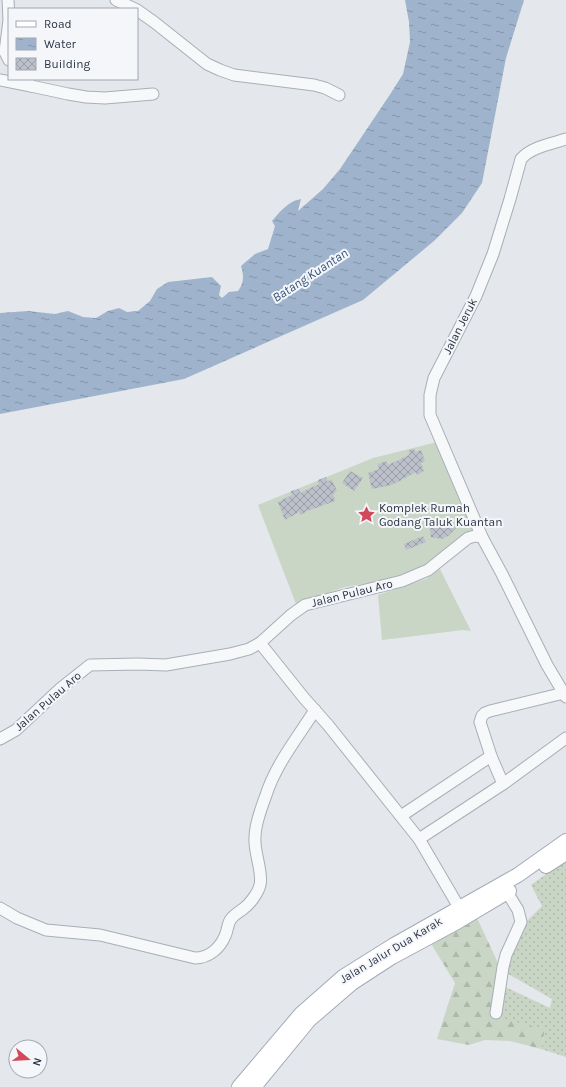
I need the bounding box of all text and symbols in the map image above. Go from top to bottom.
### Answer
legend [8,8,138,80]
text: Road [44,17,72,31]
text: Water [44,37,77,51]
text: Building [44,57,91,71]
water label: Batang Kuantan [269,245,351,305]
street label: Jalan Jeruk [440,295,480,356]
place label: Komplek Rumah Godang Taluk Kuantan [379,501,502,529]
place icon: Komplek Rumah Godang Taluk Kuantan [356,505,376,525]
street label: Jalan Pulau Aro [310,576,394,610]
street label: Jalan Pulau Aro [12,668,84,734]
street label: Jalan Jalur Dua Karak [337,914,445,986]
north arrow [8,1039,48,1079]
text: N [30,1056,44,1068]

